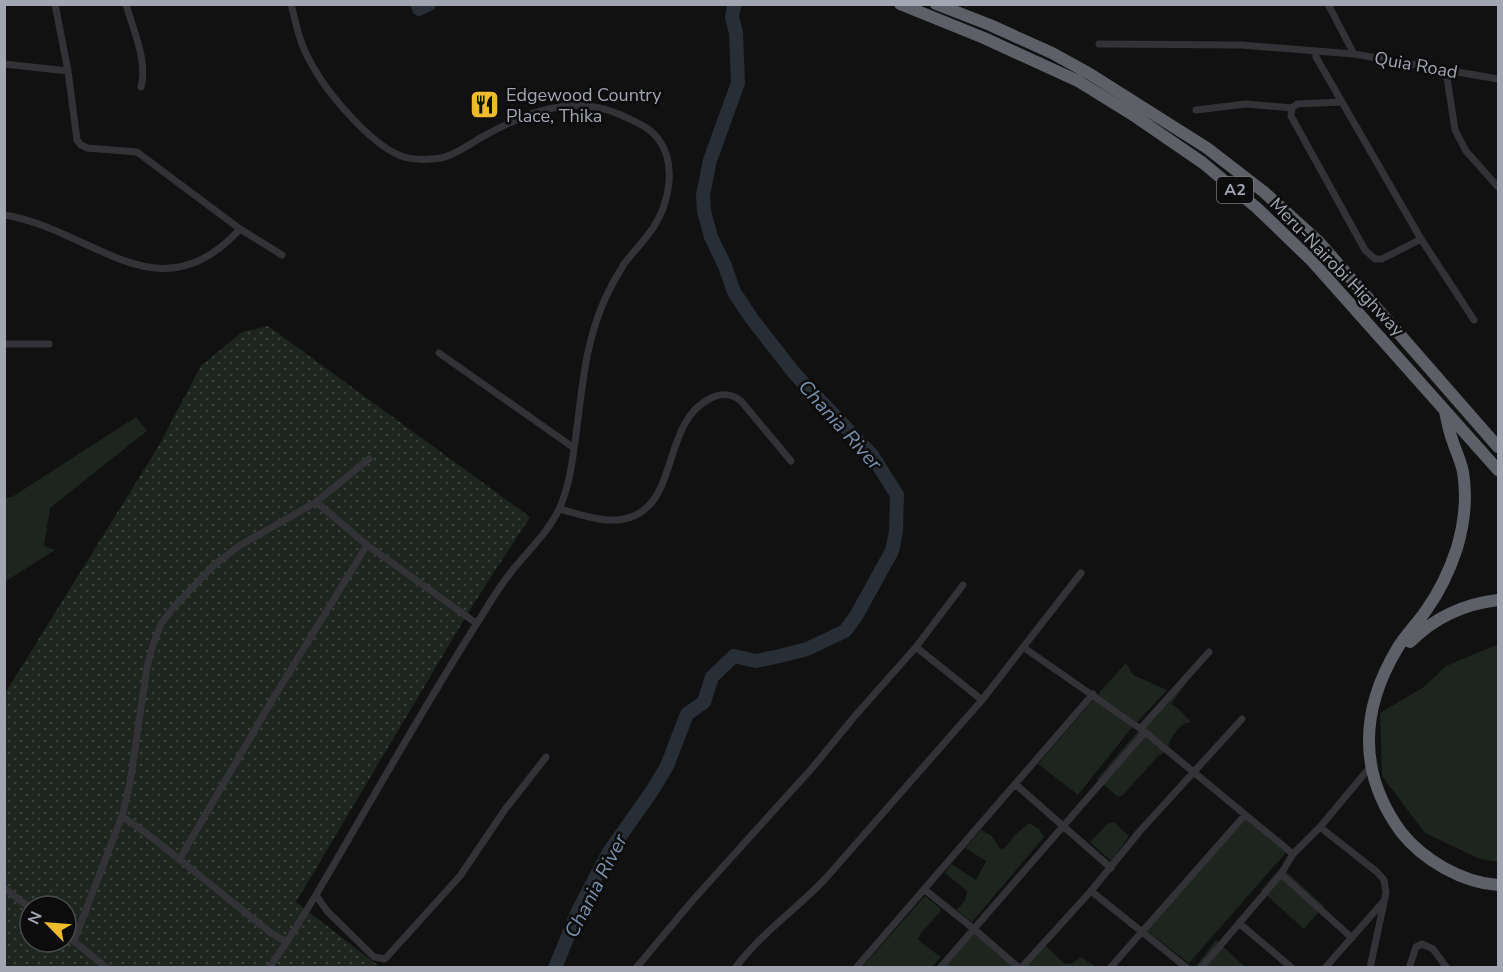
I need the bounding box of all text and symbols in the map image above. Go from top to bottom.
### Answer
street label: Quia Road [1372,46,1460,84]
place label: Edgewood Country Place, Thika [506,83,662,128]
restaurant icon: Edgewood Country Place, Thika [469,89,501,121]
road number: A2 [1217,177,1253,203]
street label: Meru-Nairobi Highway [1264,192,1410,342]
water label: Chania River [792,374,888,477]
water label: Chania River [558,829,634,943]
north arrow [18,894,78,954]
text: N [23,908,48,928]

